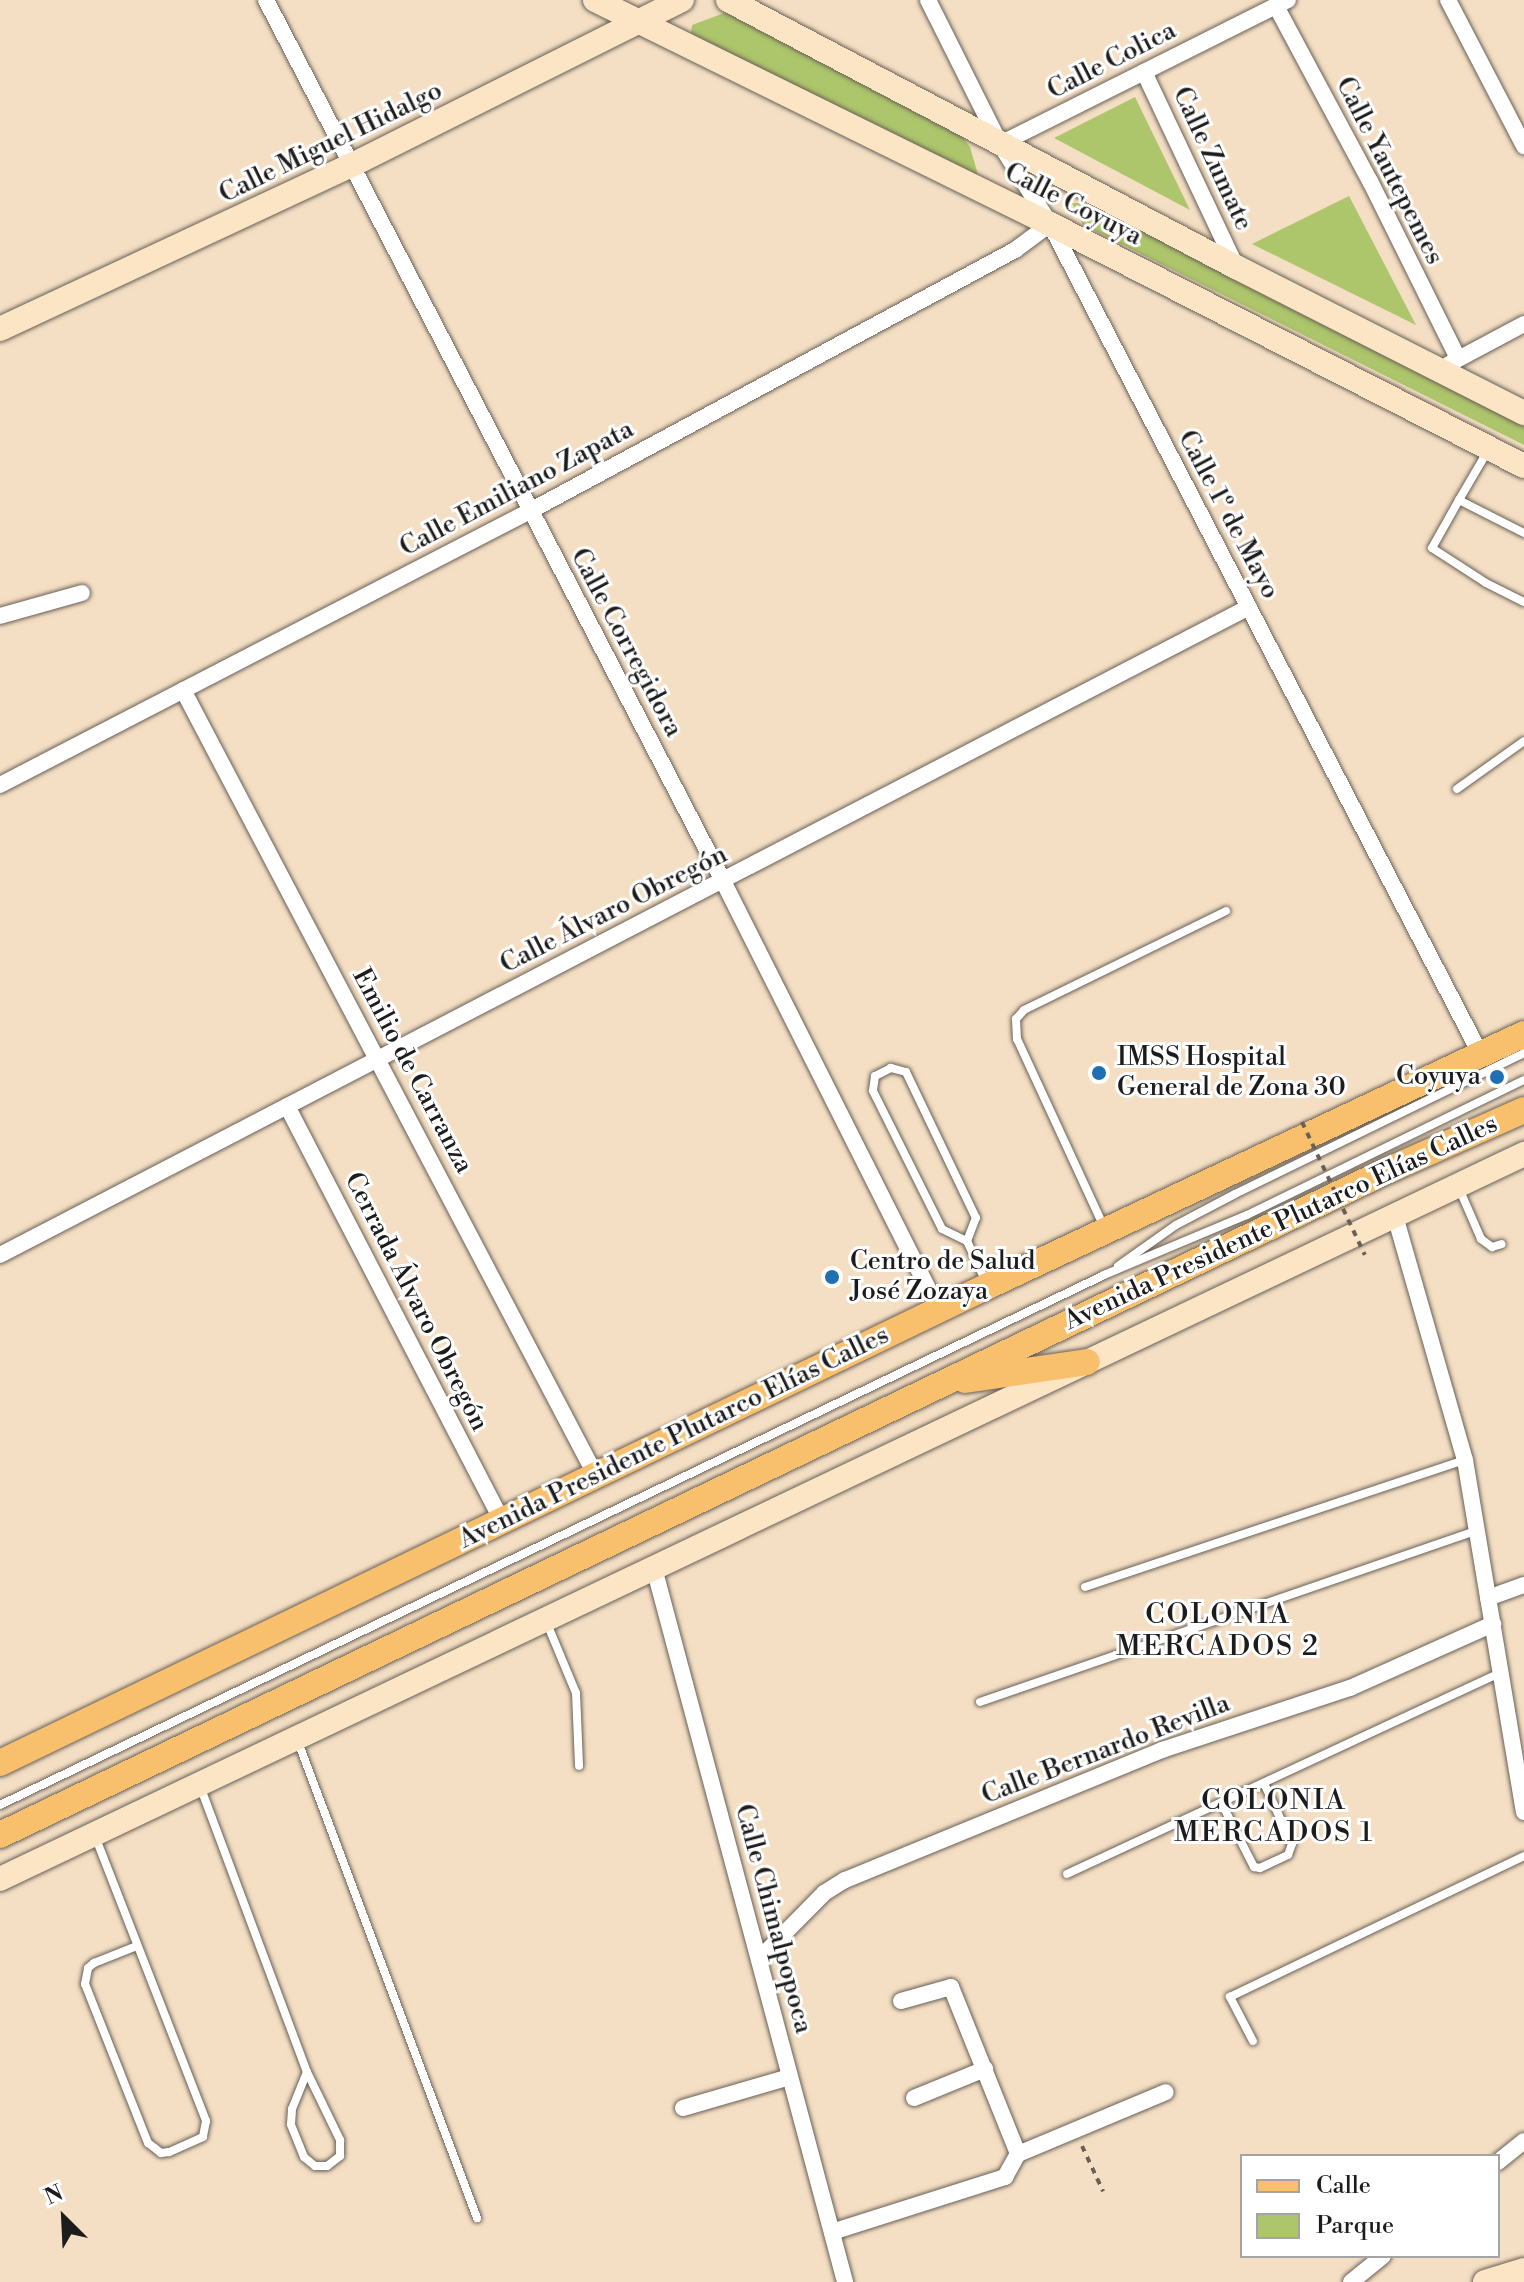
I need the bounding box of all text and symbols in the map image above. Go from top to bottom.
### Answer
street label: Calle Colica [1043,15,1181,107]
street label: Calle Yautepemes [1328,72,1450,270]
street label: Calle Miguel Hidalgo [214,75,448,211]
street label: Calle Zumate [1165,82,1259,236]
street label: Calle Coyuya [999,157,1147,253]
street label: Calle Emiliano Zapata [395,414,639,564]
street label: Calle 1º de Mayo [1171,425,1285,605]
street label: Calle Corregidora [563,543,689,743]
street label: Calle Álvaro Obregón [495,839,733,981]
street label: Emilio de Carranza [345,963,479,1179]
place label: IMSS Hospital General de Zona 30 [1117,1042,1346,1104]
place label: Coyuya [1396,1061,1481,1093]
marker: IMSS Hospital General de Zona 30 [1088,1062,1110,1084]
marker: Coyuya [1488,1068,1506,1086]
street label: Avenida Presidente Plutarco Elías Calles [1059,1109,1503,1337]
street label: Cerrada Álvaro Obregón [337,1168,495,1436]
place label: Centro de Salud José Zozaya [850,1246,1035,1308]
marker: Centro de Salud José Zozaya [821,1266,843,1288]
street label: Avenida Presidente Plutarco Elías Calles [454,1320,894,1556]
district label: COLONIA MERCADOS 2 [1116,1598,1320,1664]
street label: Calle Bernardo Revilla [978,1688,1234,1812]
district label: COLONIA MERCADOS 1 [1174,1784,1374,1850]
street label: Calle Chimalpopoca [727,1801,819,2037]
legend [1240,2154,1500,2258]
text: Calle [1316,2171,1371,2201]
north arrow [24,2178,104,2258]
text: N [41,2180,67,2211]
text: Parque [1316,2211,1394,2241]

